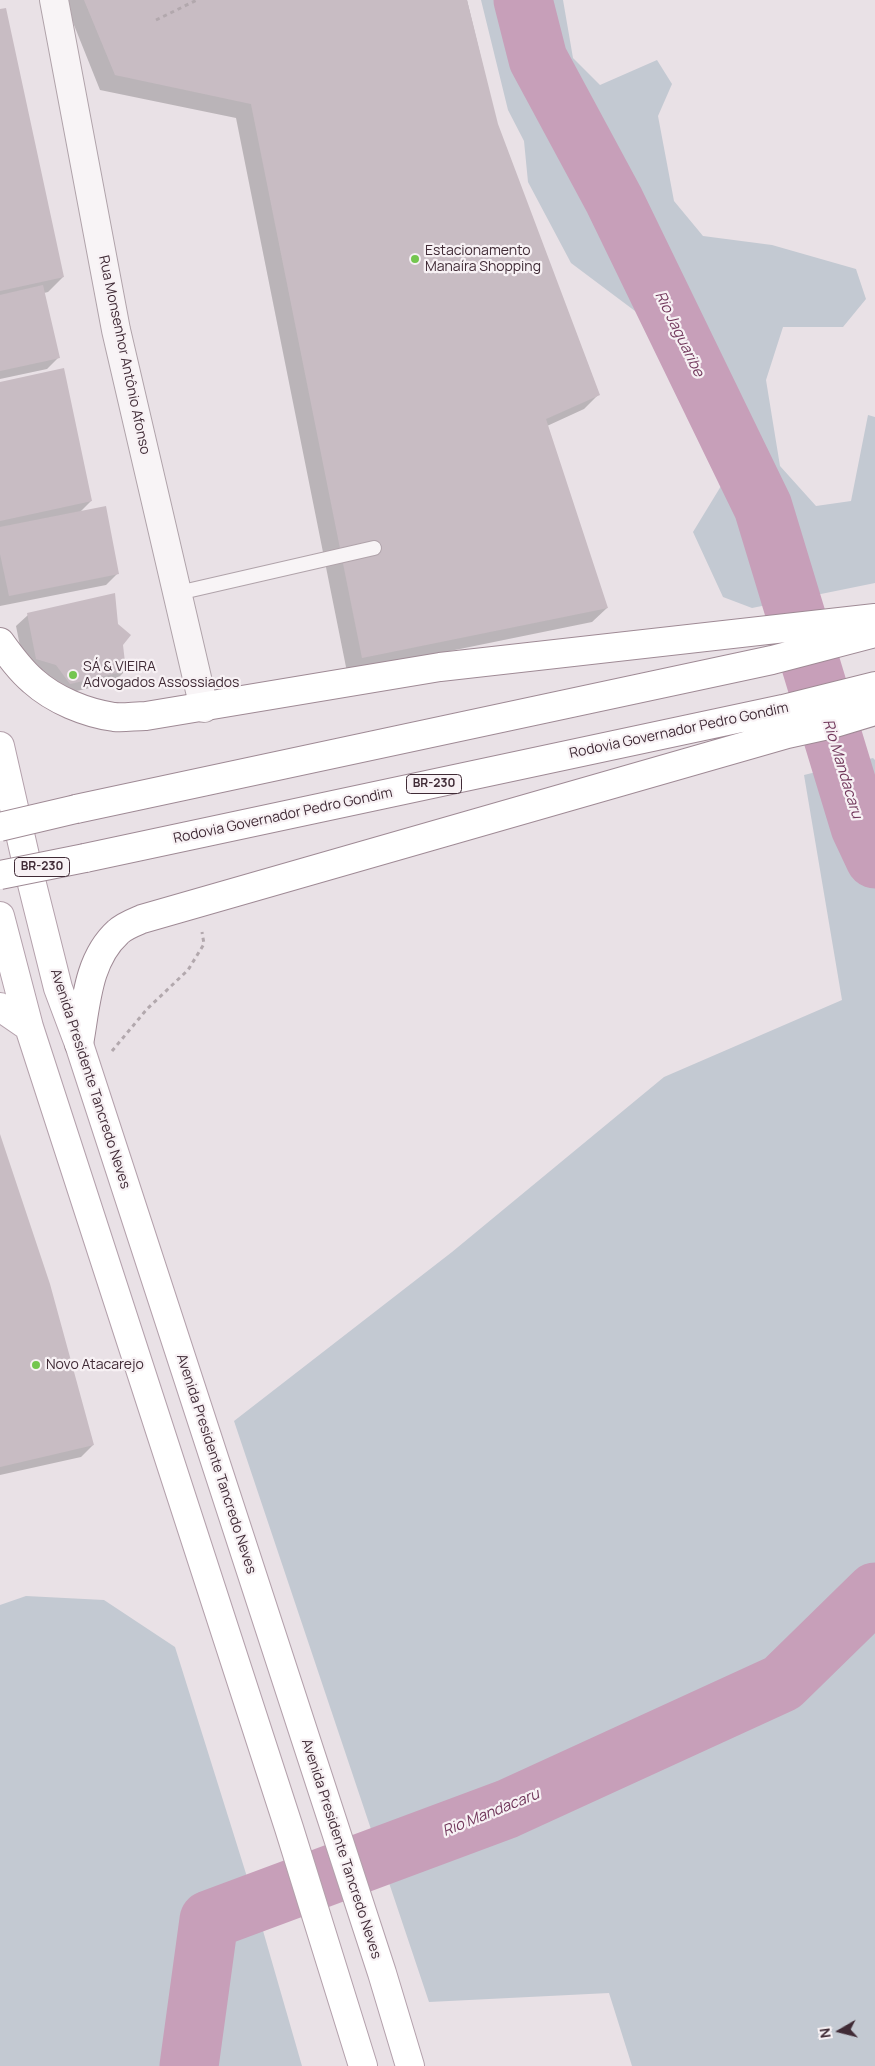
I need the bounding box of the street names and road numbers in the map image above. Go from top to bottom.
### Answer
street label: Rua Monsenhor Antônio Afonso [95,254,153,456]
street label: Rodovia Governador Pedro Gondim [568,700,790,762]
road number: BR-230 [406,774,462,794]
street label: Rodovia Governador Pedro Gondim [172,785,394,847]
road number: BR-230 [15,858,70,876]
street label: Avenida Presidente Tancredo Neves [46,967,134,1191]
street label: Avenida Presidente Tancredo Neves [172,1352,260,1576]
street label: Avenida Presidente Tancredo Neves [297,1737,385,1961]

